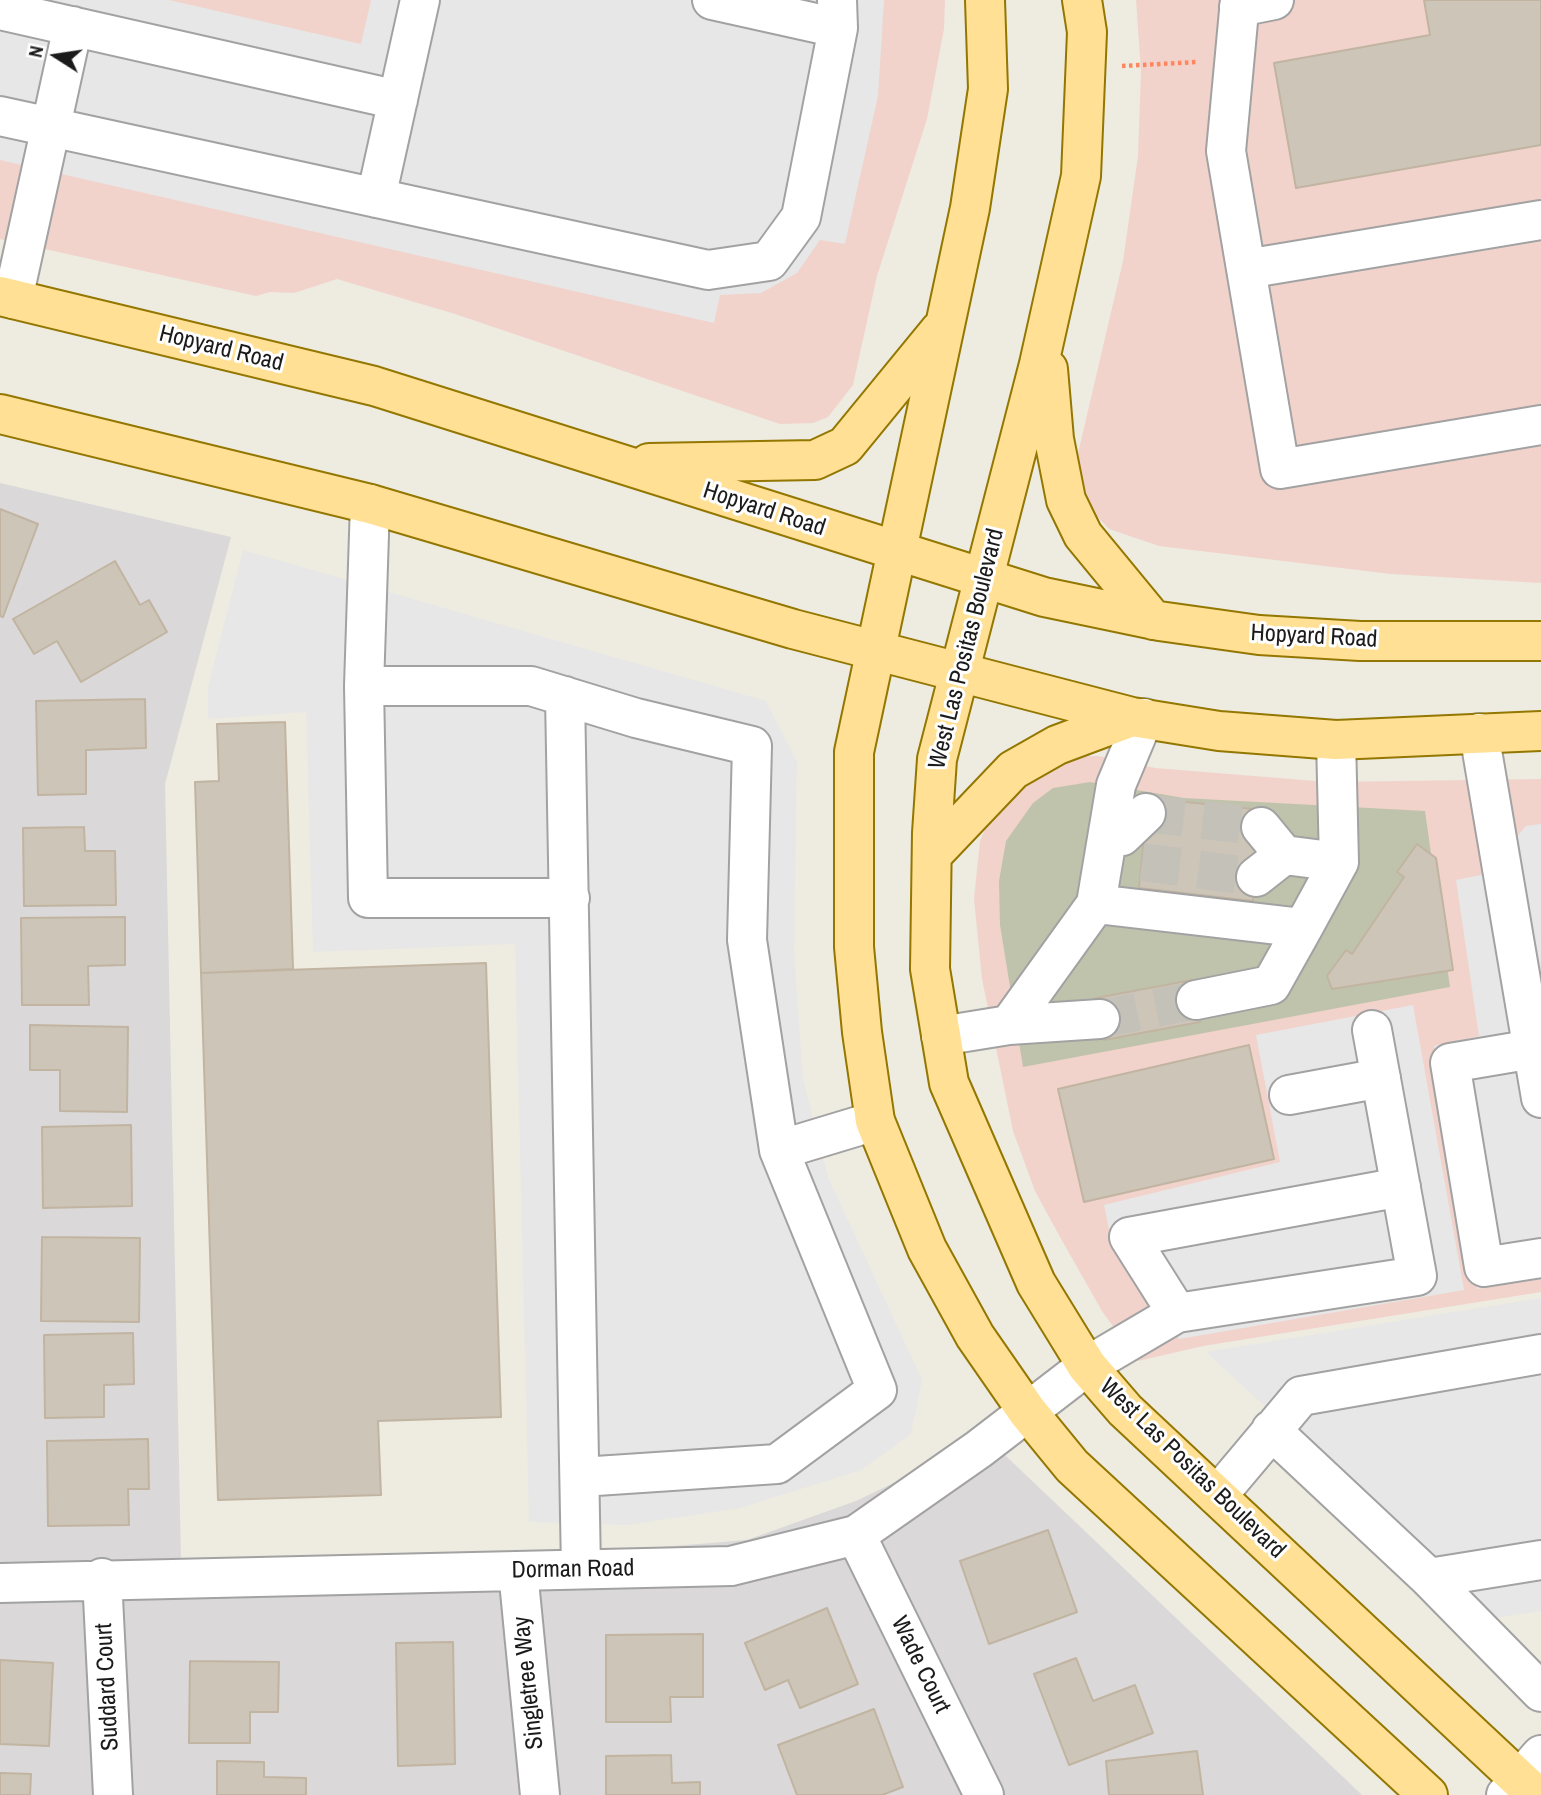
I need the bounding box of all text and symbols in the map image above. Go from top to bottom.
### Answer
north arrow [21,21,91,91]
text: N [22,43,49,60]
street label: Hopyard Road [156,320,286,378]
street label: Hopyard Road [699,477,829,543]
street label: West Las Positas Boulevard [923,526,1011,772]
street label: Hopyard Road [1250,619,1378,655]
street label: West Las Positas Boulevard [1093,1373,1291,1565]
street label: Dorman Road [512,1555,634,1585]
street label: Wade Court [884,1612,956,1718]
street label: Singletree Way [508,1615,550,1751]
street label: Suddard Court [90,1622,126,1752]

